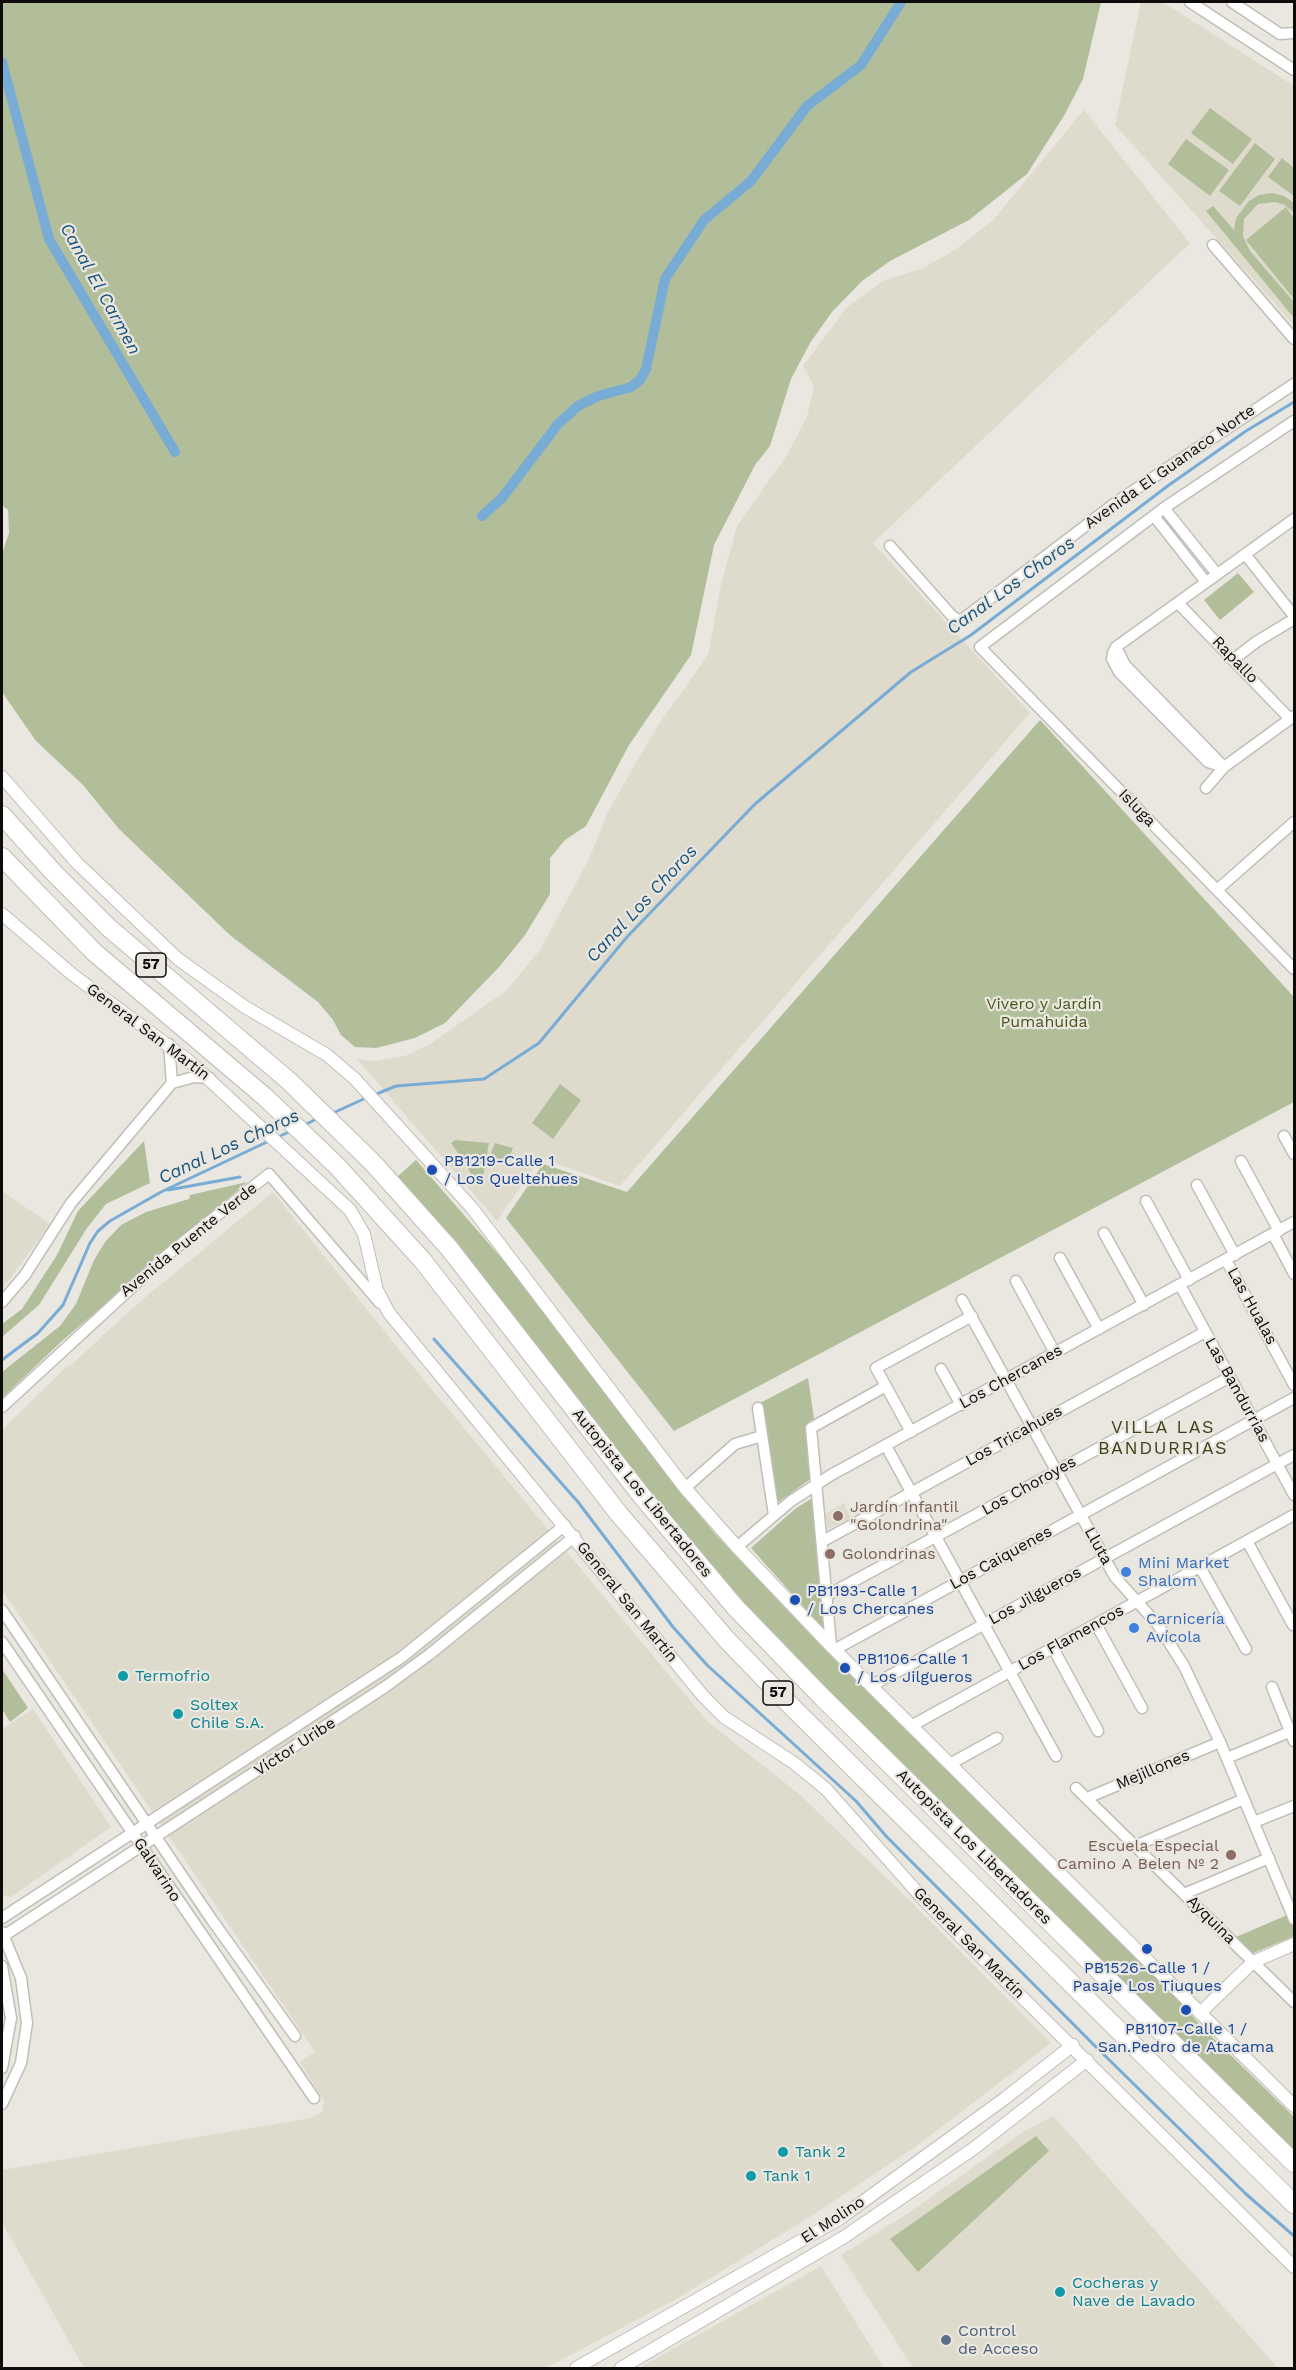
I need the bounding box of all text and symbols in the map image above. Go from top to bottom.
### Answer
water label: Canal El Carmen [55,219,145,359]
street label: Avenida El Guanaco Norte [1081,401,1259,533]
water label: Canal Los Choros [943,532,1079,640]
street label: Rapallo [1208,632,1262,688]
street label: Isluga [1114,785,1160,831]
water label: Canal Los Choros [582,841,702,967]
road number: 57 [136,953,166,977]
street label: General San Martín [82,979,214,1085]
park label: Vivero y Jardín Pumahuida [986,994,1102,1032]
water label: Canal Los Choros [155,1105,303,1189]
place label: PB1219-Calle 1 / Los Queltehues [444,1151,578,1189]
marker: PB1219-Calle 1 / Los Queltehues [425,1163,439,1177]
street label: Avenida Puente Verde [117,1179,261,1301]
street label: Las Hualas [1223,1264,1281,1348]
street label: Las Bandurrias [1200,1334,1274,1446]
street label: Los Chercanes [956,1341,1066,1413]
street label: Los Tricahues [962,1402,1066,1470]
street label: Autopista Los Libertadores [568,1405,716,1581]
district label: VILLA LAS BANDURRIAS [1098,1417,1228,1460]
street label: Los Choroyes [978,1452,1080,1520]
place label: Jardín Infantil "Golondrina" [850,1497,959,1535]
marker: Jardín Infantil "Golondrina" [831,1509,845,1523]
street label: Los Caiquenes [947,1522,1055,1594]
street label: Lluta [1080,1524,1116,1568]
street label: General San Martín [572,1538,682,1666]
place label: Golondrinas [842,1544,936,1564]
marker: Golondrinas [823,1547,837,1561]
place label: Mini Market Shalom [1138,1553,1229,1591]
street label: Los Jilgueros [985,1563,1085,1629]
marker: Mini Market Shalom [1119,1565,1133,1579]
place label: PB1193-Calle 1 / Los Chercanes [807,1581,934,1619]
marker: PB1193-Calle 1 / Los Chercanes [788,1593,802,1607]
street label: Los Flamencos [1015,1601,1127,1675]
place label: Carnicería Avícola [1146,1609,1225,1647]
marker: Carnicería Avícola [1127,1621,1141,1635]
place label: PB1106-Calle 1 / Los Jilgueros [857,1649,972,1687]
marker: PB1106-Calle 1 / Los Jilgueros [838,1661,852,1675]
place label: Termofrio [135,1666,210,1686]
marker: Termofrio [116,1669,130,1683]
road number: 57 [763,1681,793,1705]
place label: Soltex Chile S.A. [190,1695,264,1733]
marker: Soltex Chile S.A. [171,1707,185,1721]
street label: Víctor Uribe [251,1714,339,1780]
street label: Mejillones [1113,1746,1193,1794]
street label: Autopista Los Libertadores [892,1765,1056,1929]
street label: Galvarino [129,1834,185,1906]
place label: Escuela Especial Camino A Belen Nº 2 [1057,1836,1219,1874]
marker: Escuela Especial Camino A Belen Nº 2 [1224,1848,1238,1862]
street label: General San Martín [909,1883,1029,2003]
street label: Ayquina [1183,1892,1239,1948]
marker: PB1526-Calle 1 / Pasaje Los Tiuques [1140,1942,1154,1956]
place label: PB1526-Calle 1 / Pasaje Los Tiuques [1072,1958,1222,1996]
marker: PB1107-Calle 1 / San.Pedro de Atacama [1179,2003,1193,2017]
place label: PB1107-Calle 1 / San.Pedro de Atacama [1098,2019,1274,2057]
place label: Tank 2 [795,2142,846,2162]
marker: Tank 2 [776,2145,790,2159]
place label: Tank 1 [763,2166,811,2186]
marker: Tank 1 [744,2169,758,2183]
street label: El Molino [797,2192,869,2248]
place label: Cocheras y Nave de Lavado [1072,2273,1195,2311]
marker: Cocheras y Nave de Lavado [1053,2285,1067,2299]
place label: Control de Acceso [958,2321,1038,2359]
marker: Control de Acceso [939,2333,953,2347]

